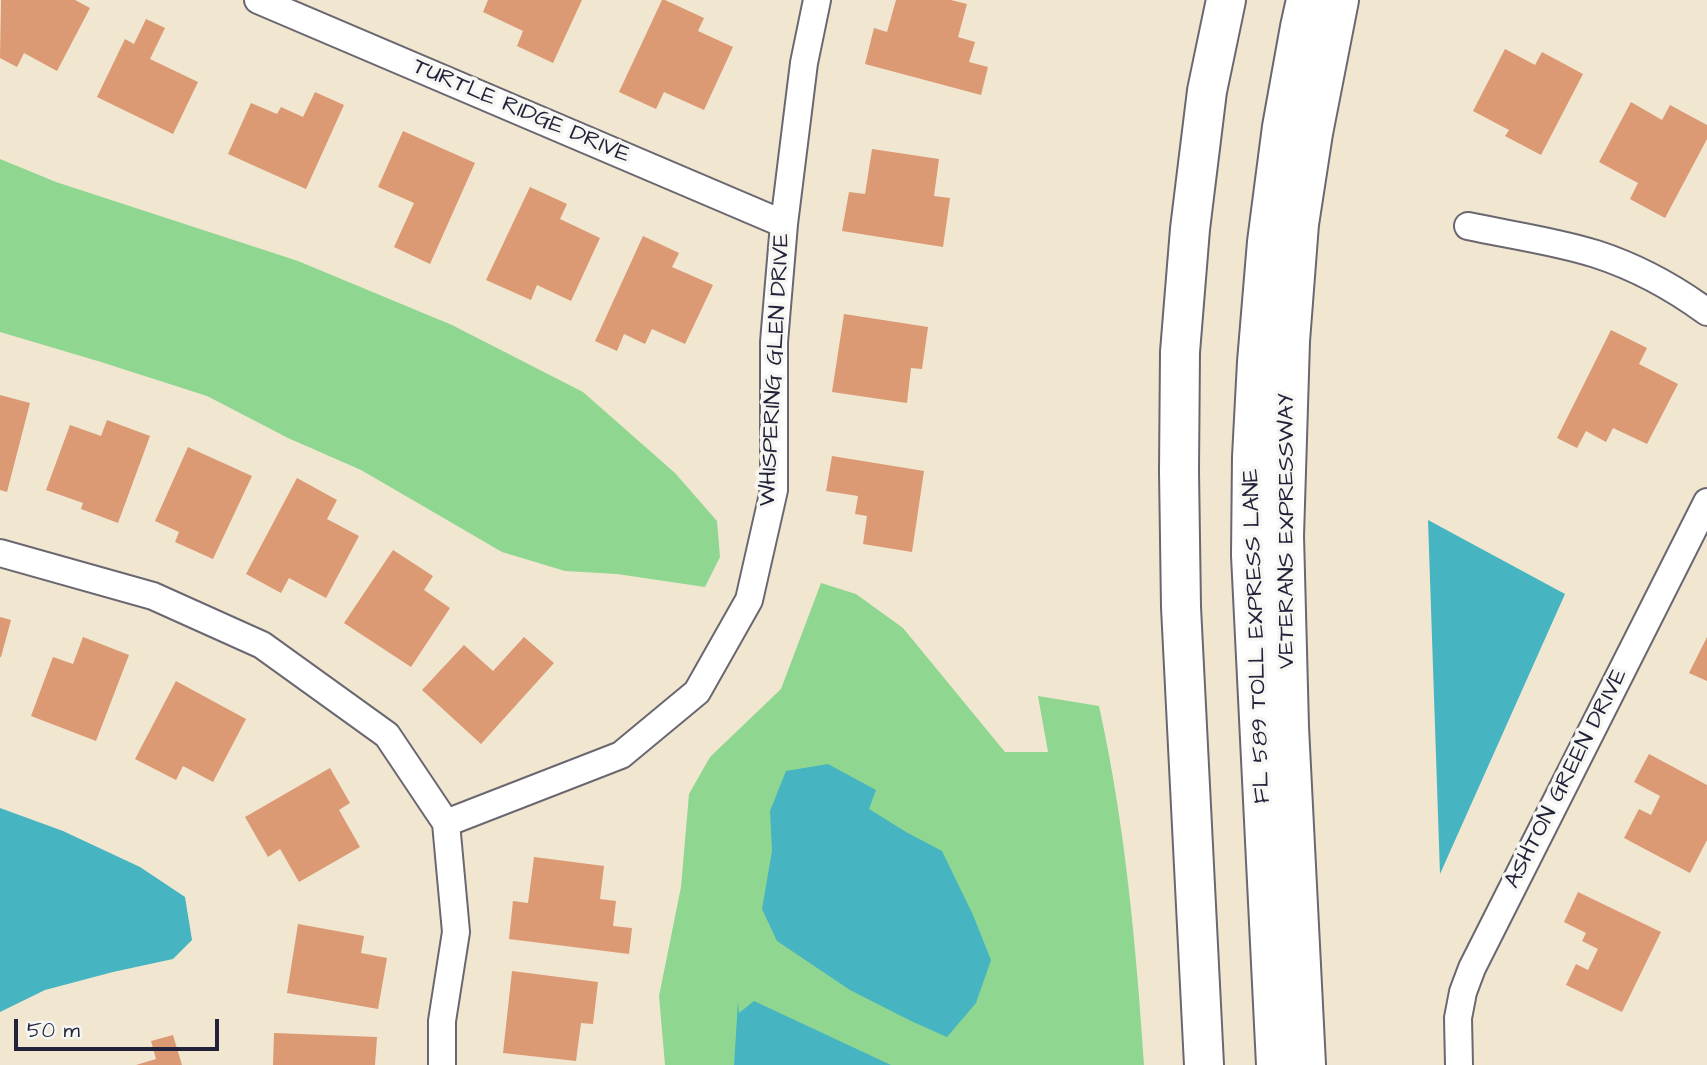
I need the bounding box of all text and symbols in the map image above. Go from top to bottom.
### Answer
street label: TURTLE RIDGE DRIVE [408,54,634,170]
street label: WHISPERING GLEN DRIVE [755,233,797,507]
street label: VETERANS EXPRESSWAY [1274,393,1302,669]
street label: FL 589 TOLL EXPRESS LANE [1238,468,1278,804]
street label: ASHTON GREEN DRIVE [1500,665,1634,893]
scale bar [18,1006,222,1050]
text: 50 m [27,1016,80,1045]

